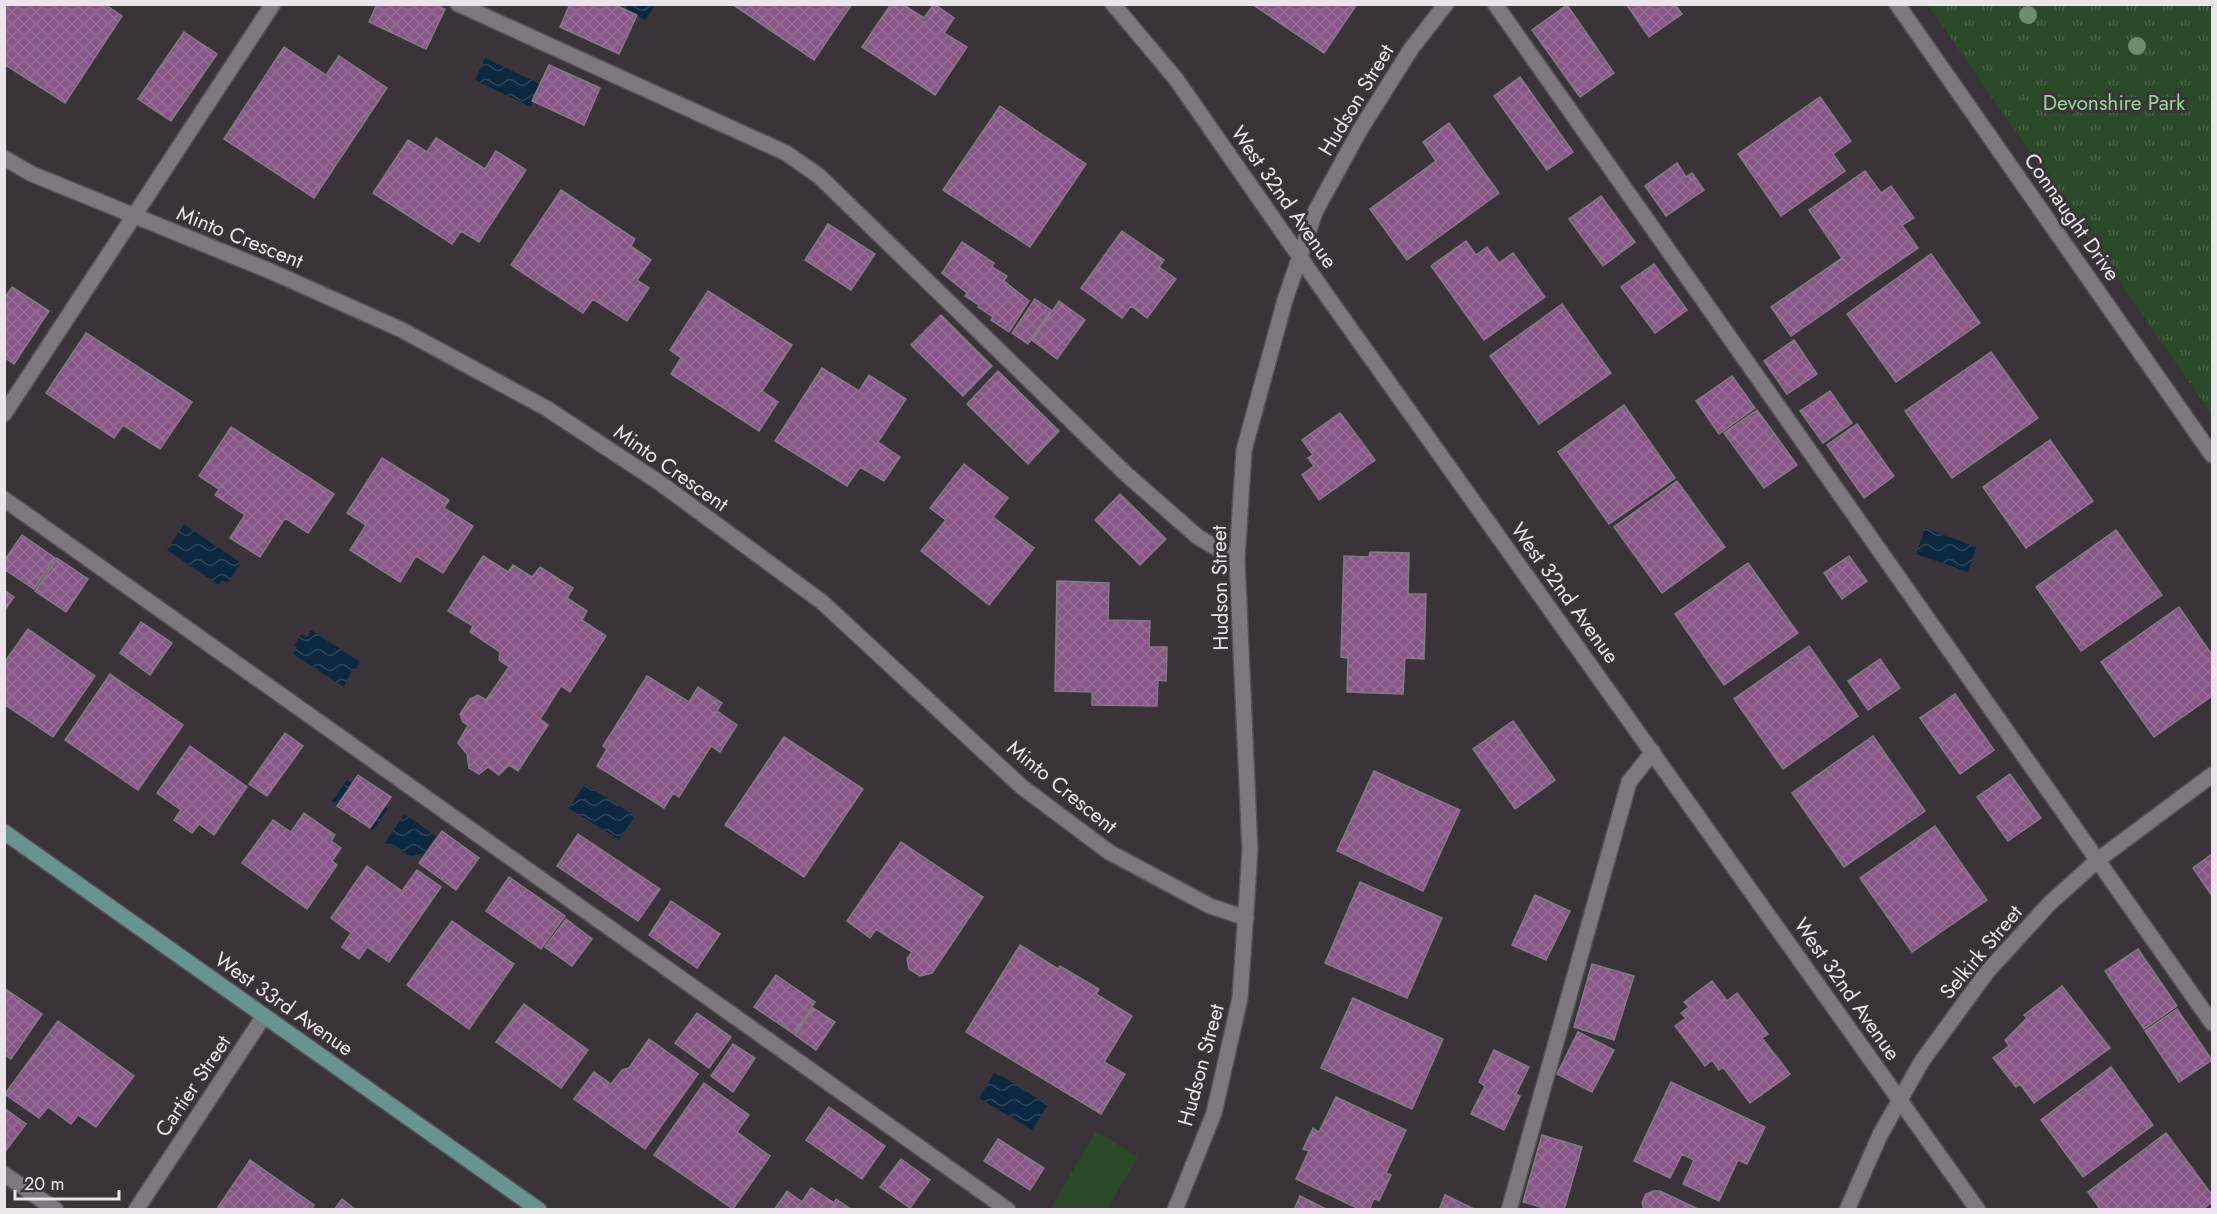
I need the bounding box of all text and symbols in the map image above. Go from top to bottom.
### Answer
street label: Hudson Street [1311,39,1401,161]
park label: Devonshire Park [2043,88,2186,118]
street label: West 32nd Avenue [1224,120,1345,275]
street label: Connaught Drive [2017,147,2127,287]
street label: Minto Crescent [172,198,308,276]
street label: Minto Crescent [608,417,734,519]
street label: West 32nd Avenue [1504,516,1627,670]
street label: Hudson Street [1204,525,1236,651]
street label: Minto Crescent [1001,733,1123,841]
street label: Selkirk Street [1933,898,2029,1006]
street label: West 32nd Avenue [1787,912,1908,1067]
street label: West 33rd Avenue [208,945,360,1063]
street label: Hudson Street [1170,1001,1232,1129]
street label: Cartier Street [148,1029,238,1143]
scale bar [15,1163,118,1201]
text: 20 m [24,1171,64,1197]

